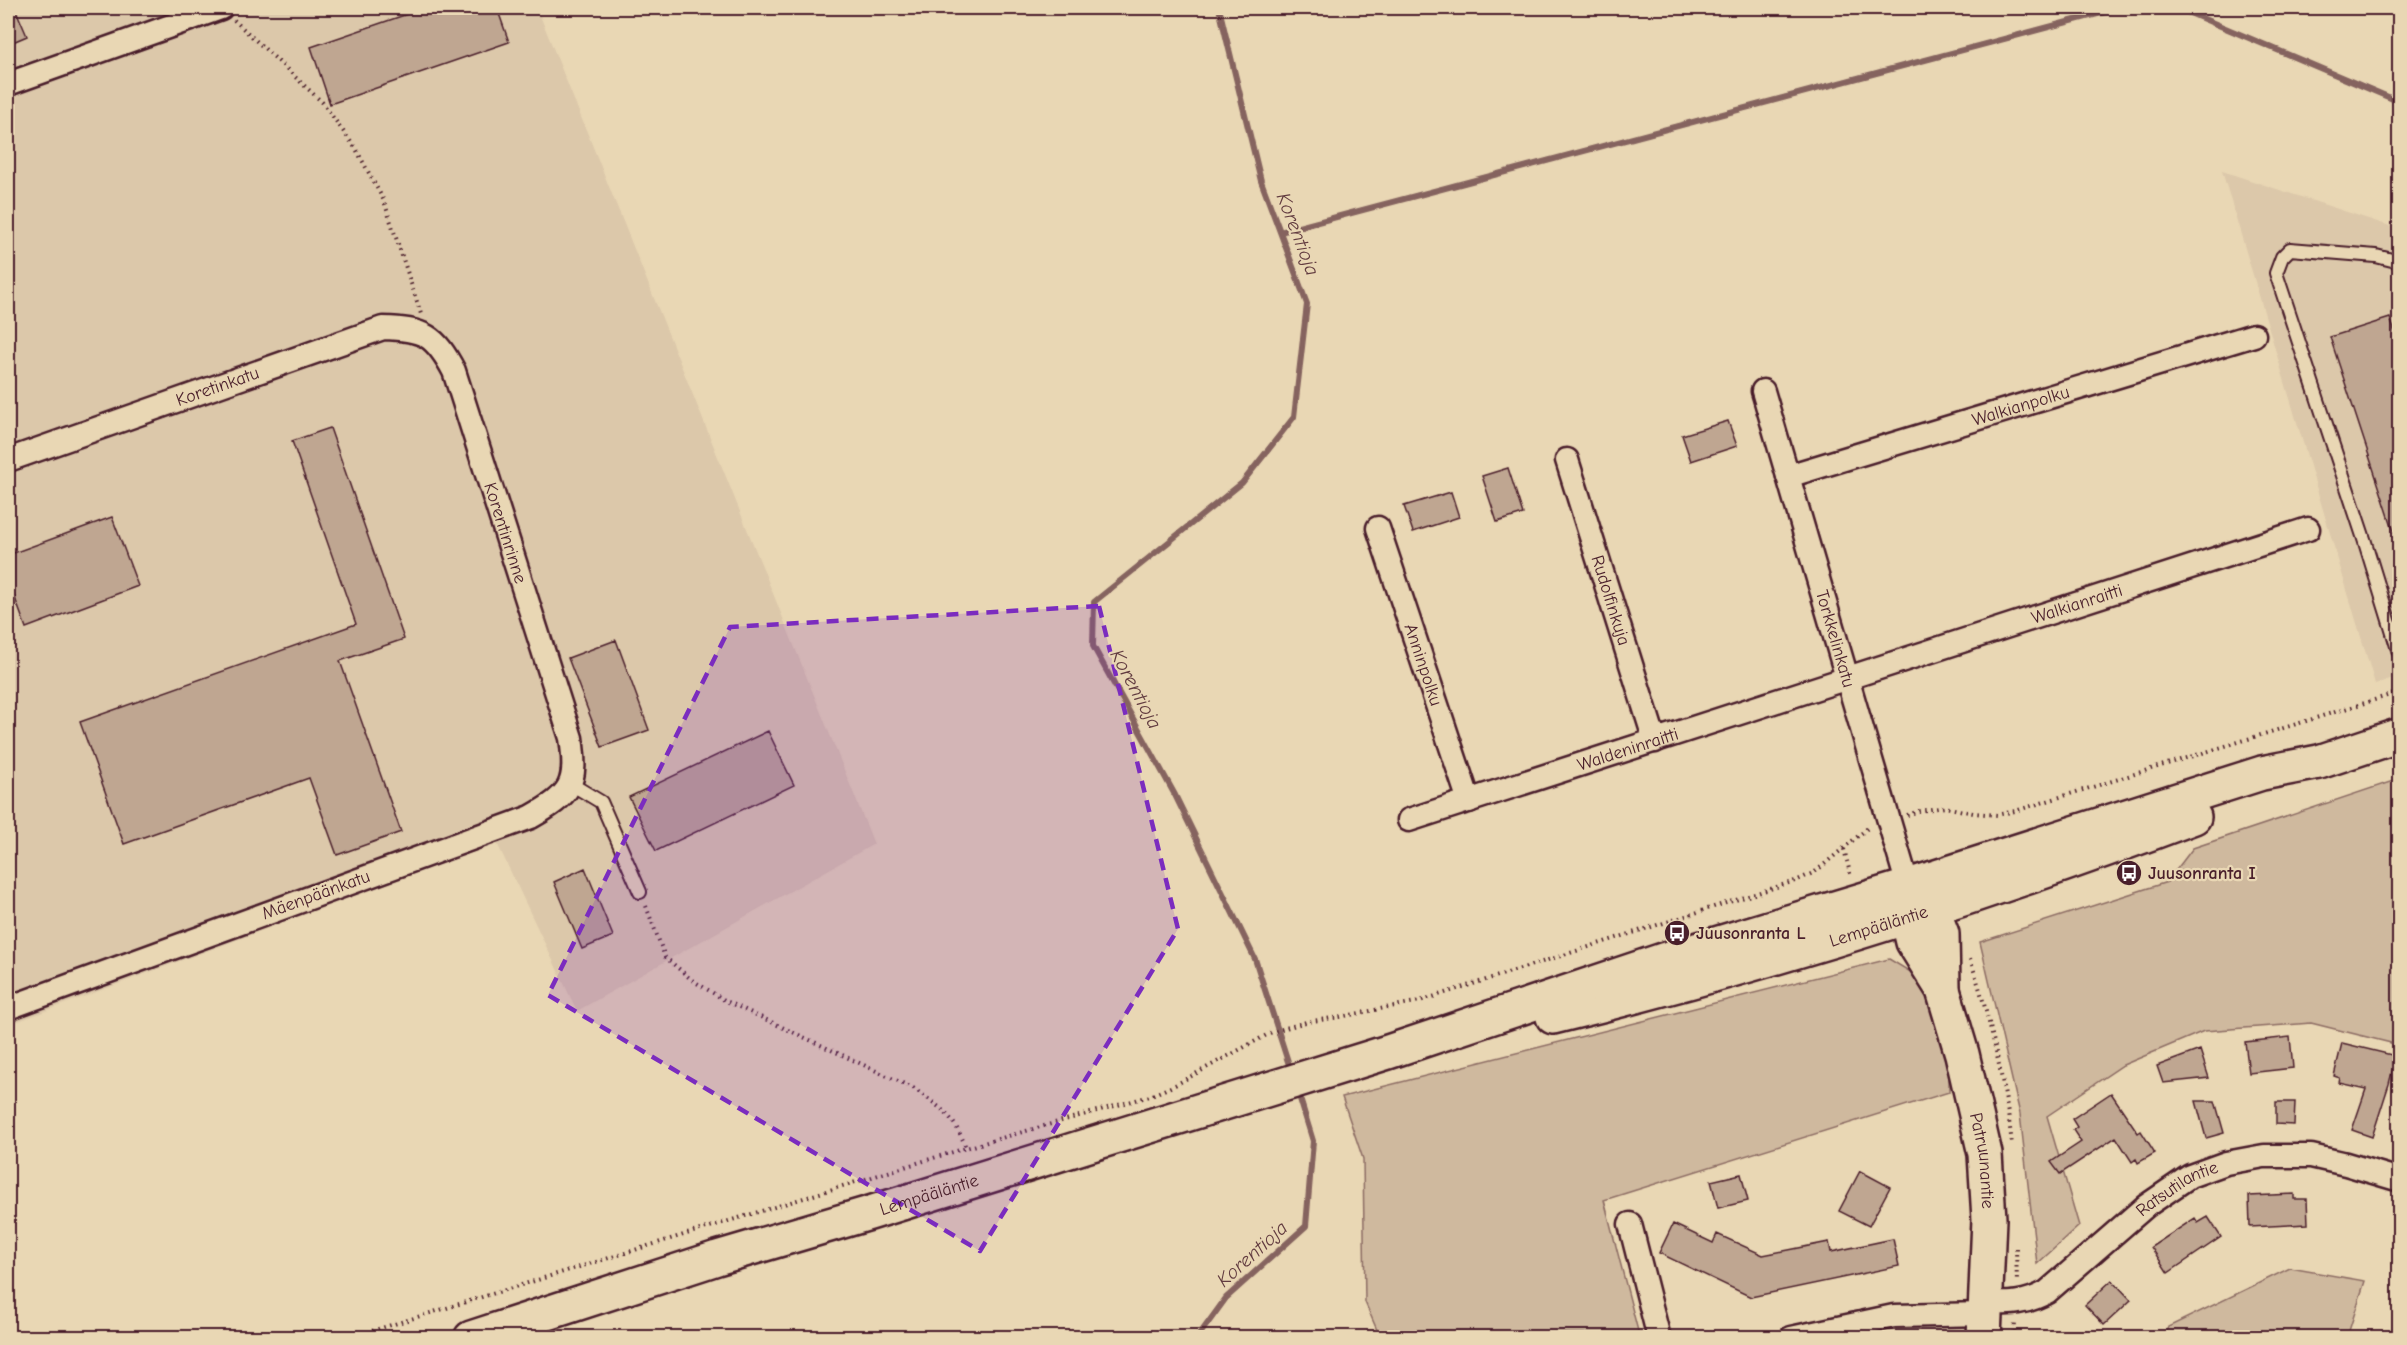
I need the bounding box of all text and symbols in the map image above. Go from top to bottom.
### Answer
water label: Korentioja [1272,189,1324,279]
street label: Koretinkatu [173,362,262,411]
street label: Walkianpolku [1969,381,2072,430]
street label: Korentinrinne [480,480,532,586]
street label: Rudolfinkuja [1587,553,1635,648]
street label: Walkianraitti [2029,579,2125,628]
street label: Torkkelinkatu [1811,587,1860,690]
street label: Anninpolku [1400,621,1447,708]
water label: Korentioja [1105,645,1167,733]
street label: Waldeninraitti [1575,723,1681,775]
bus stop icon: Juusonranta I [2114,858,2144,888]
place label: Juusonranta I [2148,863,2256,884]
street label: Mäenpäänkatu [259,866,373,924]
street label: Lempääläntie [1827,901,1930,951]
bus stop icon: Juusonranta L [1662,918,1692,948]
place label: Juusonranta L [1696,923,1806,944]
street label: Patruunantie [1965,1111,1999,1209]
street label: Ratsutilantie [2131,1156,2221,1221]
street label: Lempääläntie [877,1169,981,1220]
water label: Korentioja [1212,1216,1292,1292]

